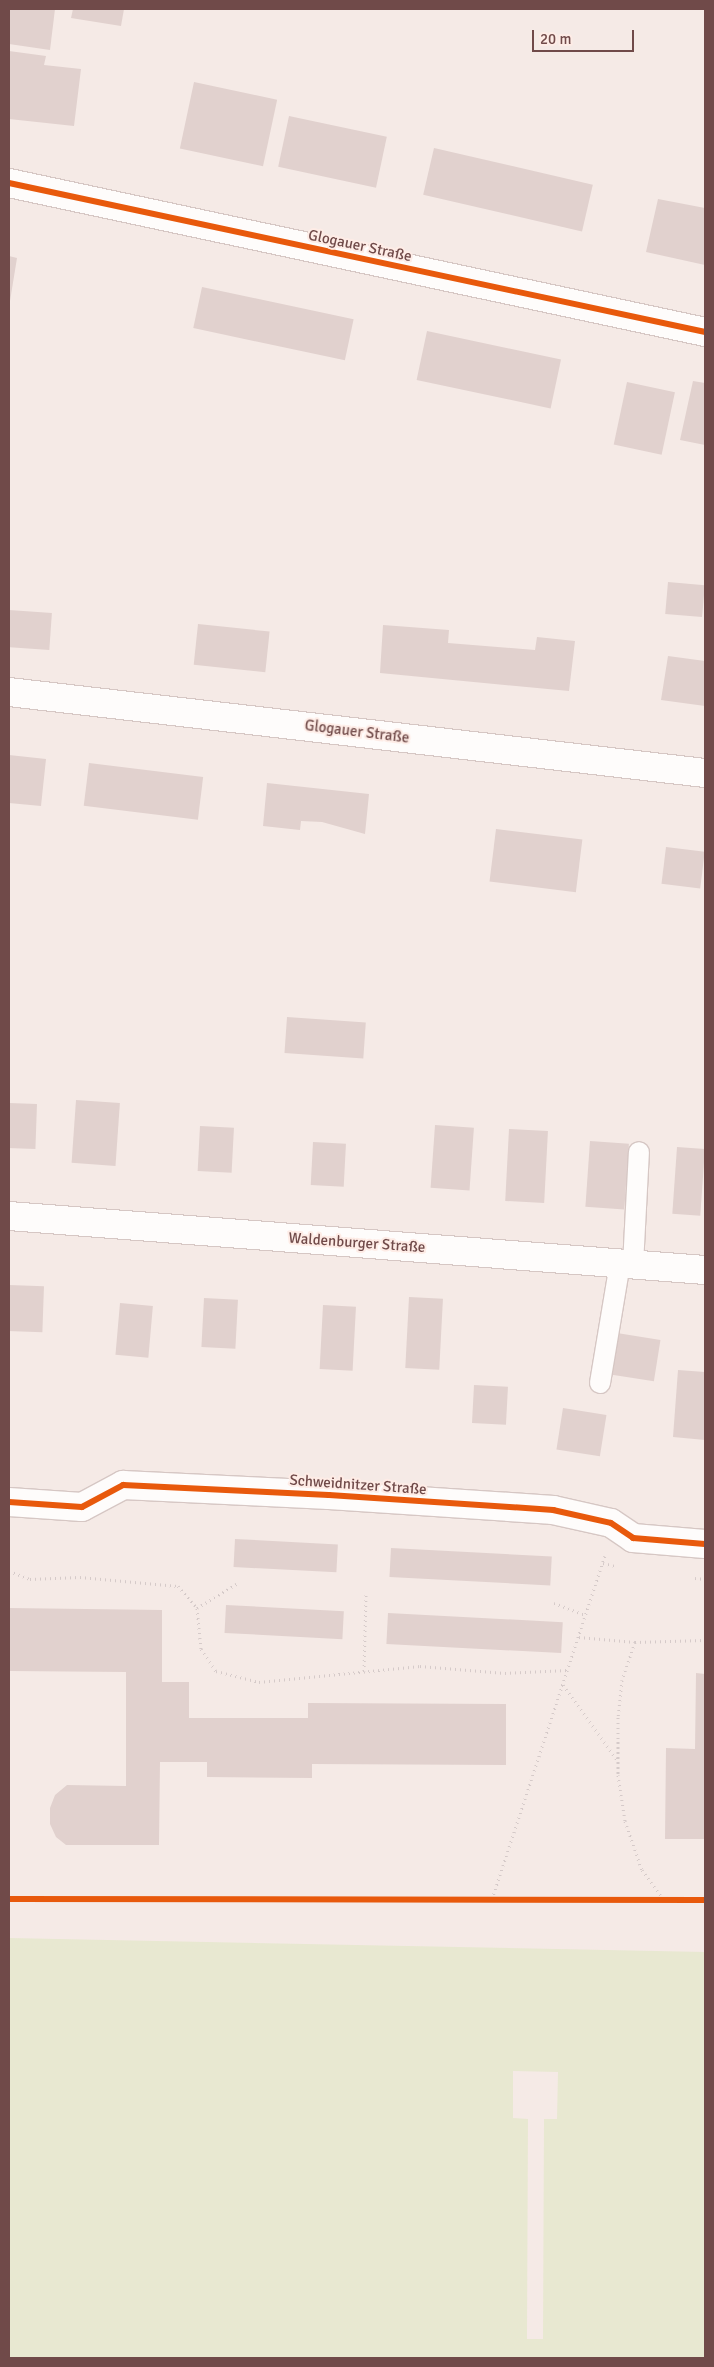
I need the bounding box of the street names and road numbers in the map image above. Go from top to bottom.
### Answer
street label: Glogauer Straße [307,226,413,266]
street label: Glogauer Straße [304,717,410,747]
street label: Waldenburger Straße [288,1229,426,1257]
street label: Schweidnitzer Straße [289,1471,427,1499]

